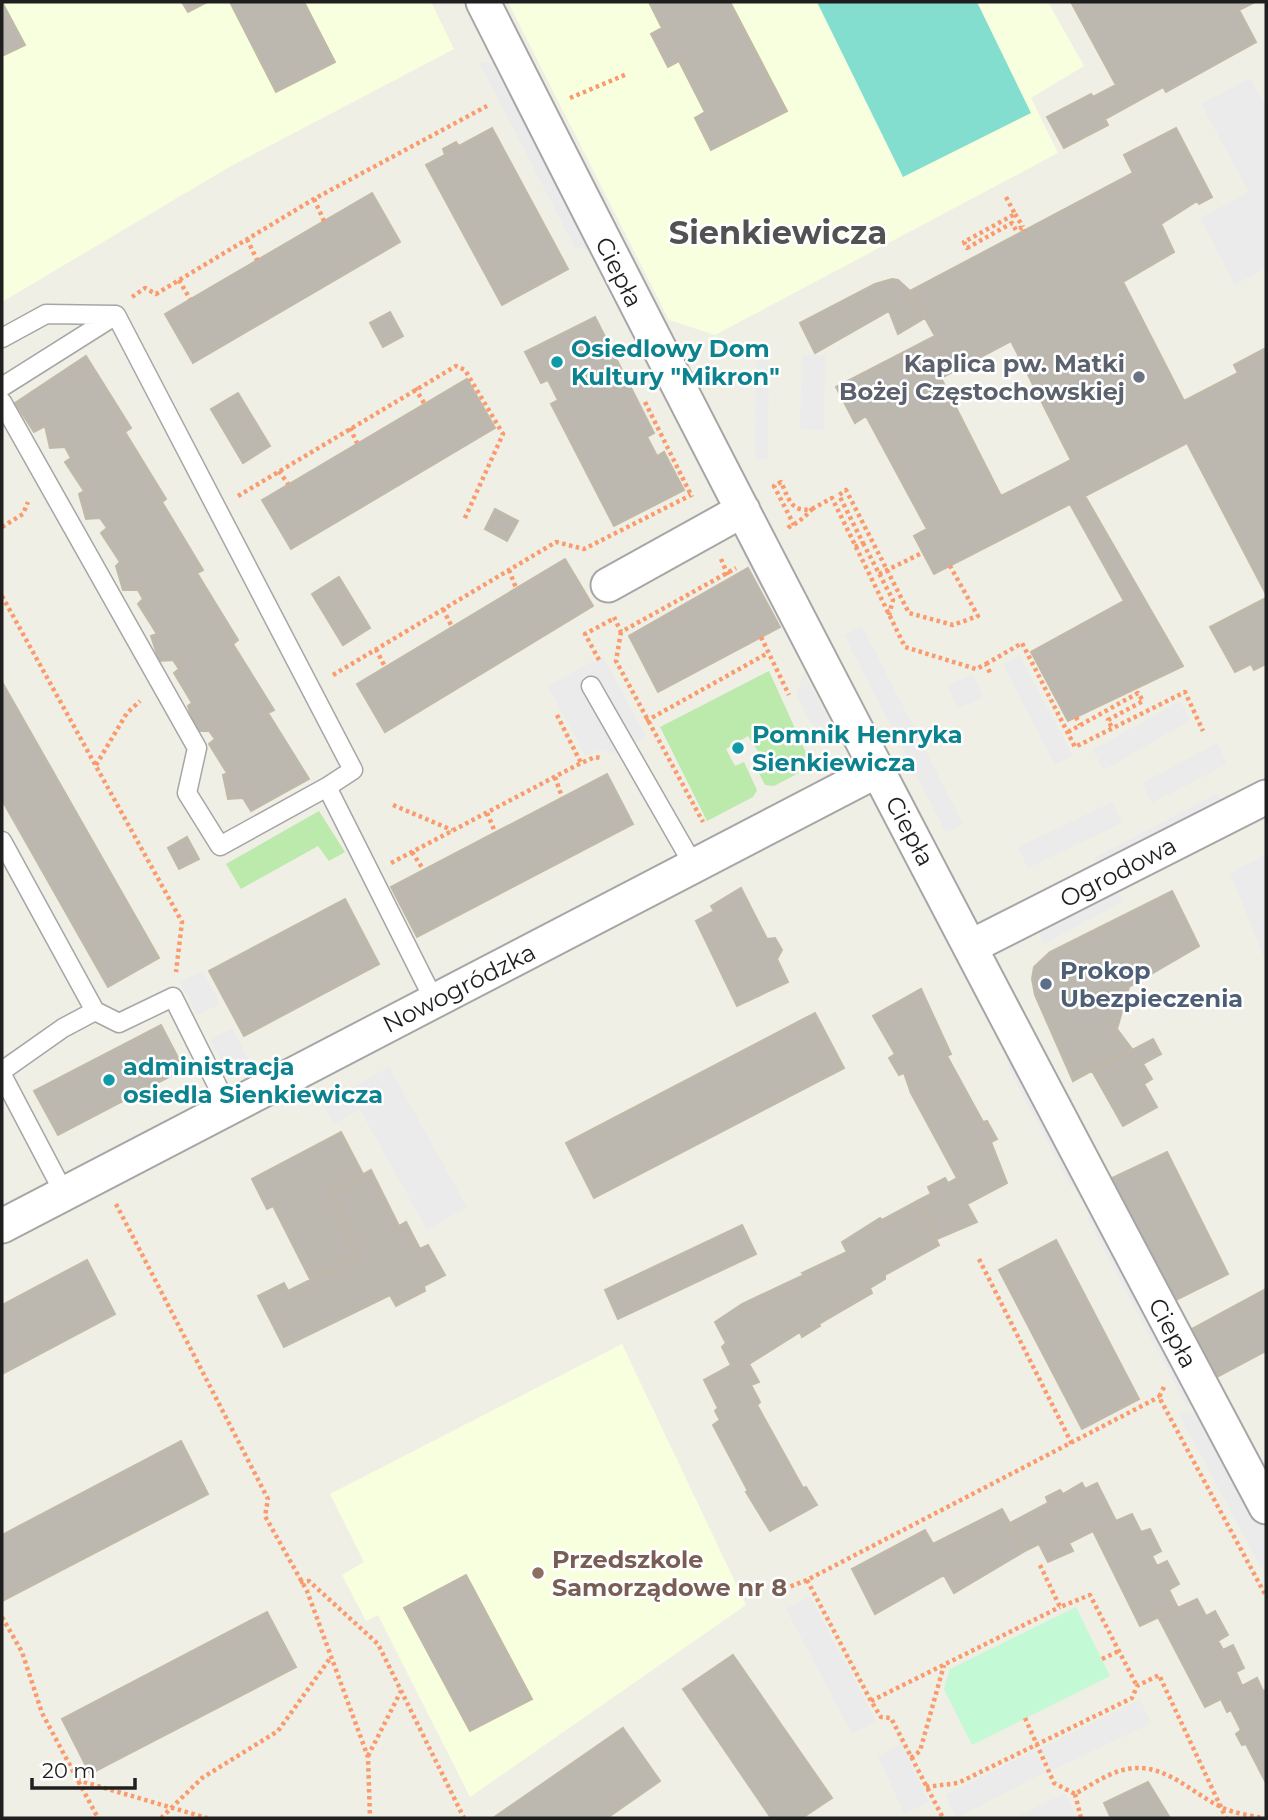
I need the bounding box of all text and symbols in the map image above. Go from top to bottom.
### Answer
district label: Sienkiewicza [669,213,887,252]
street label: Ciepła [589,232,649,312]
place label: Osiedlowy Dom Kultury "Mikron" [571,334,780,391]
place label: Kaplica pw. Matki Bożej Częstochowskiej [839,349,1125,406]
marker: Osiedlowy Dom Kultury "Mikron" [549,354,565,370]
marker: Kaplica pw. Matki Bożej Częstochowskiej [1131,369,1147,385]
place label: Pomnik Henryka Sienkiewicza [752,720,963,777]
marker: Pomnik Henryka Sienkiewicza [730,740,746,756]
street label: Ciepła [880,791,940,871]
street label: Ogrodowa [1055,830,1181,914]
street label: Nowogródzka [378,937,540,1039]
place label: Prokop Ubezpieczenia [1060,956,1243,1013]
marker: Prokop Ubezpieczenia [1038,976,1054,992]
place label: administracja osiedla Sienkiewicza [123,1052,383,1109]
marker: administracja osiedla Sienkiewicza [101,1072,117,1088]
street label: Ciepła [1143,1293,1203,1373]
place label: Przedszkole Samorządowe nr 8 [552,1545,787,1602]
marker: Przedszkole Samorządowe nr 8 [530,1565,546,1581]
scale bar [32,1746,135,1790]
text: 20 m [42,1758,96,1783]

